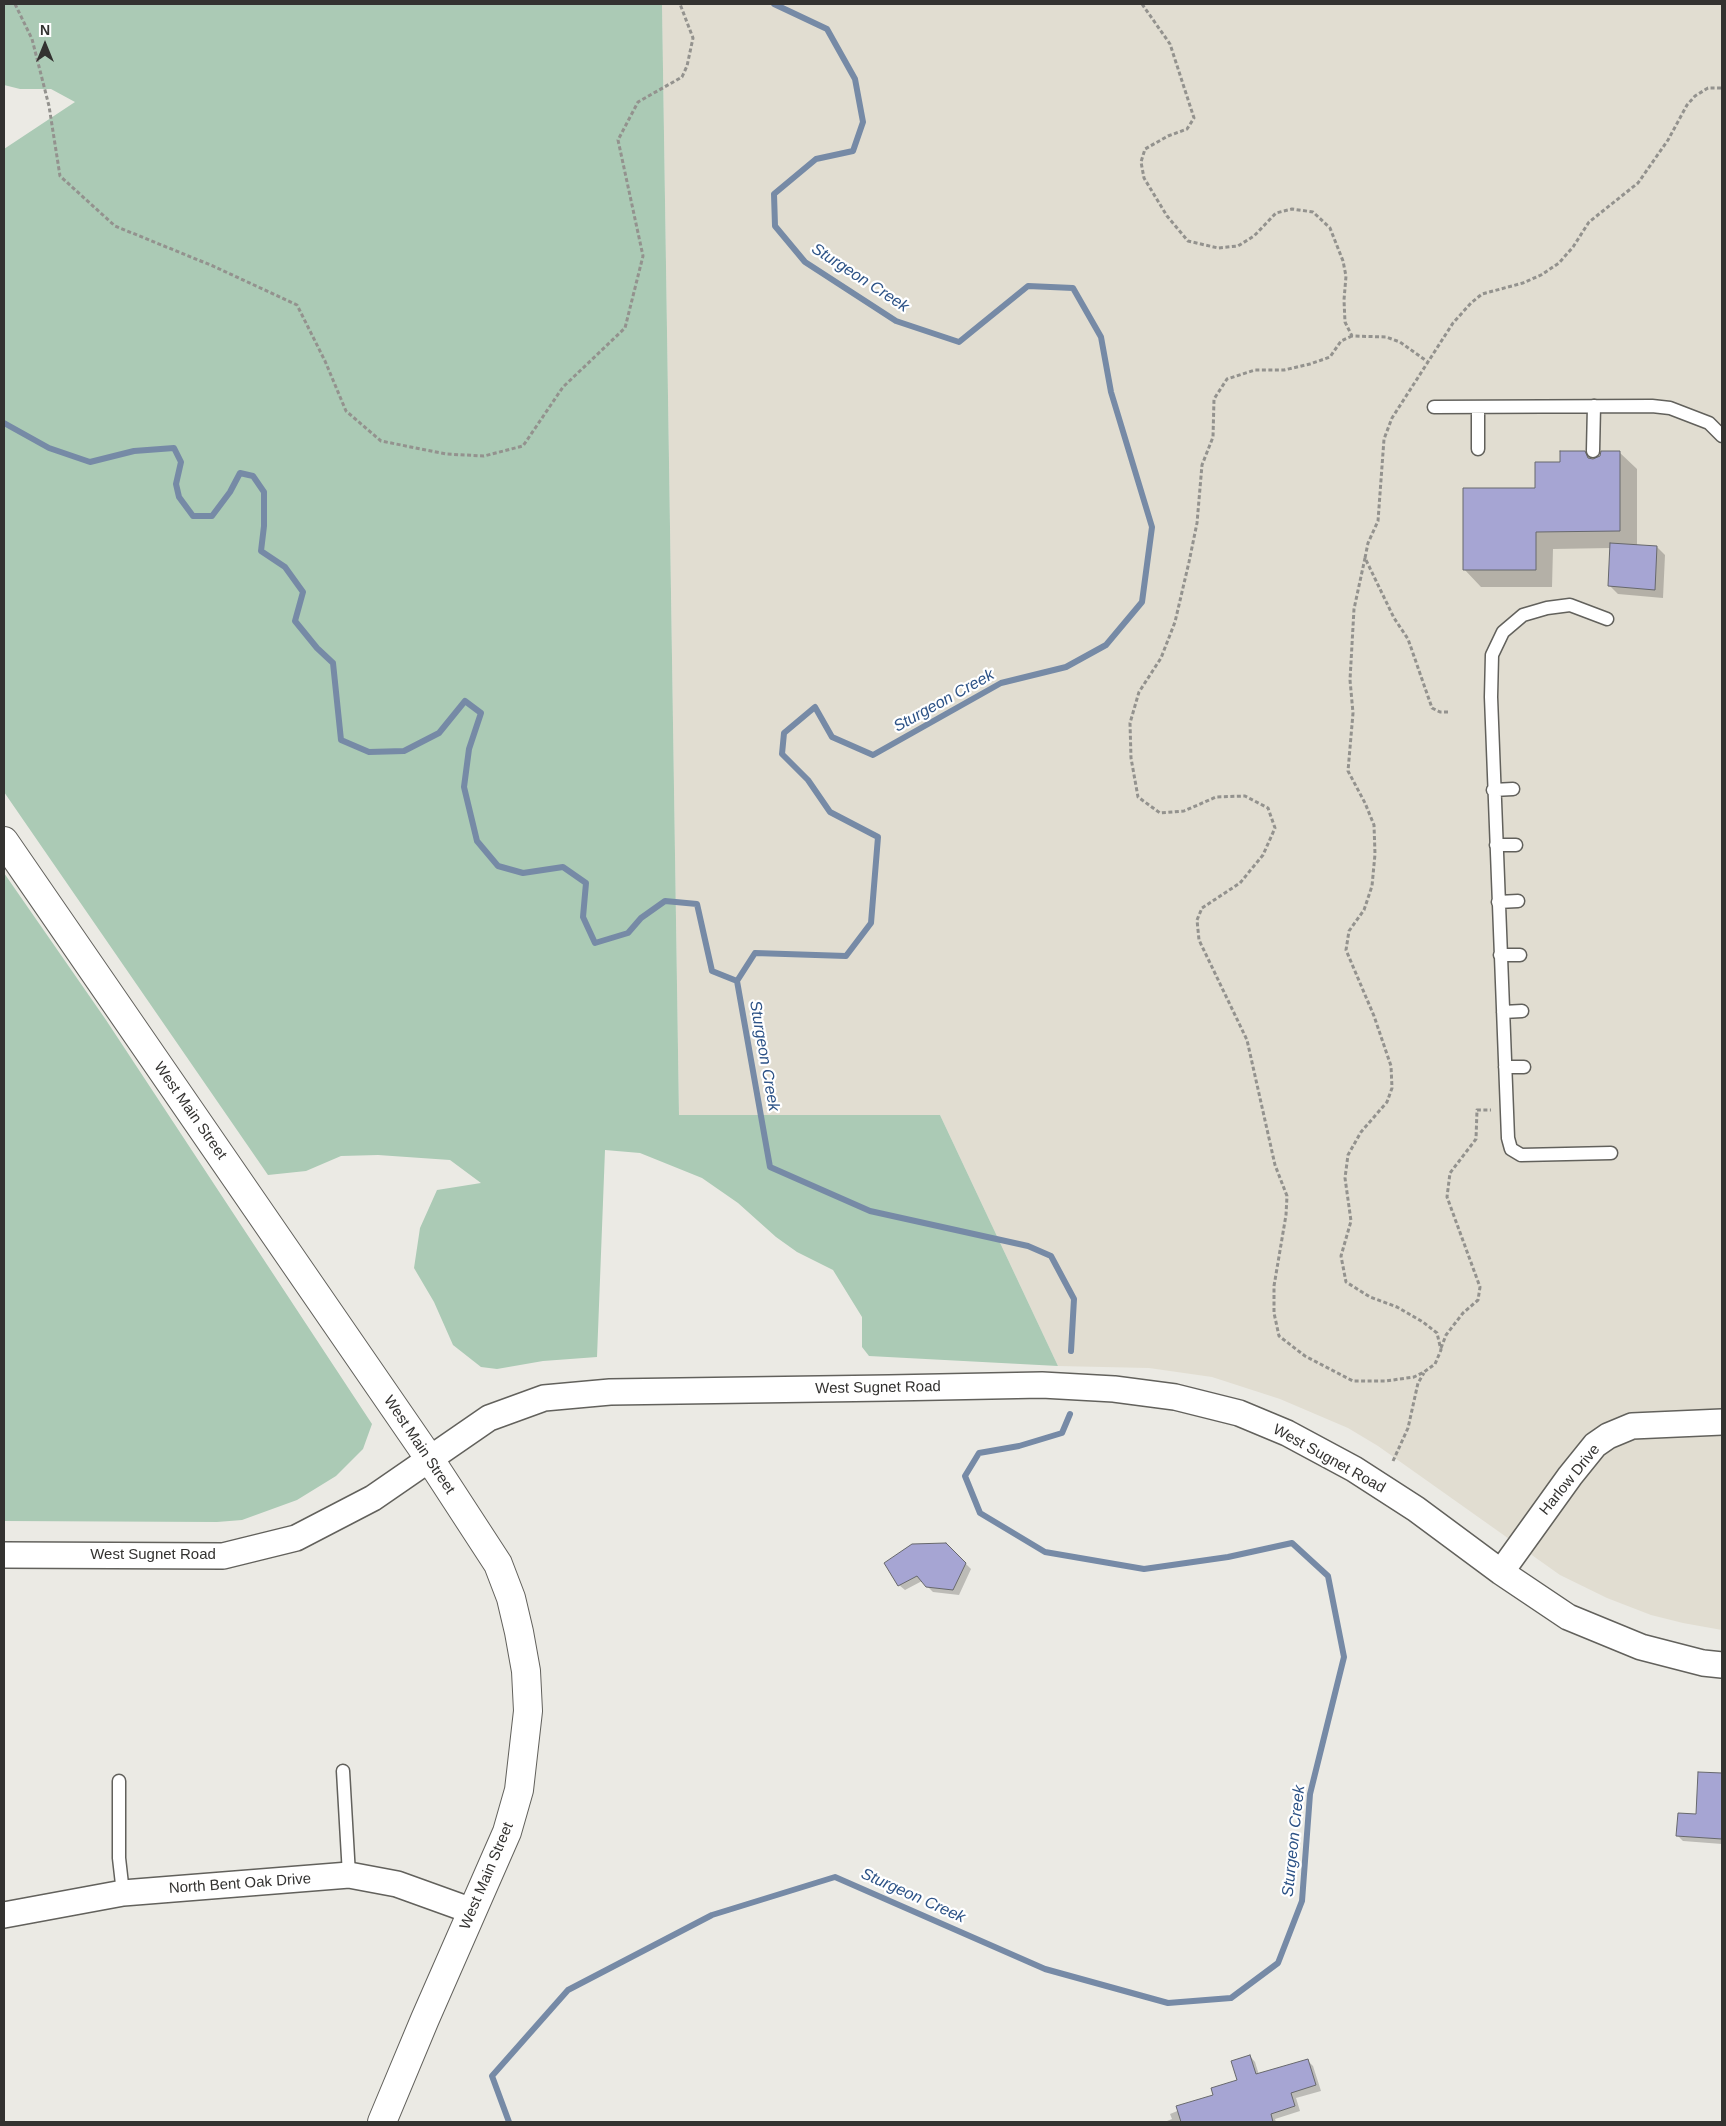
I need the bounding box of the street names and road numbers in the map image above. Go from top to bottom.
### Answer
street label: West Main Street [150,1059,230,1163]
street label: West Sugnet Road [815,1378,941,1398]
street label: West Main Street [379,1392,459,1498]
street label: West Sugnet Road [1270,1421,1388,1497]
street label: Harlow Drive [1536,1441,1604,1519]
street label: West Sugnet Road [90,1546,216,1564]
street label: West Main Street [456,1820,518,1932]
street label: North Bent Oak Drive [168,1870,312,1898]

